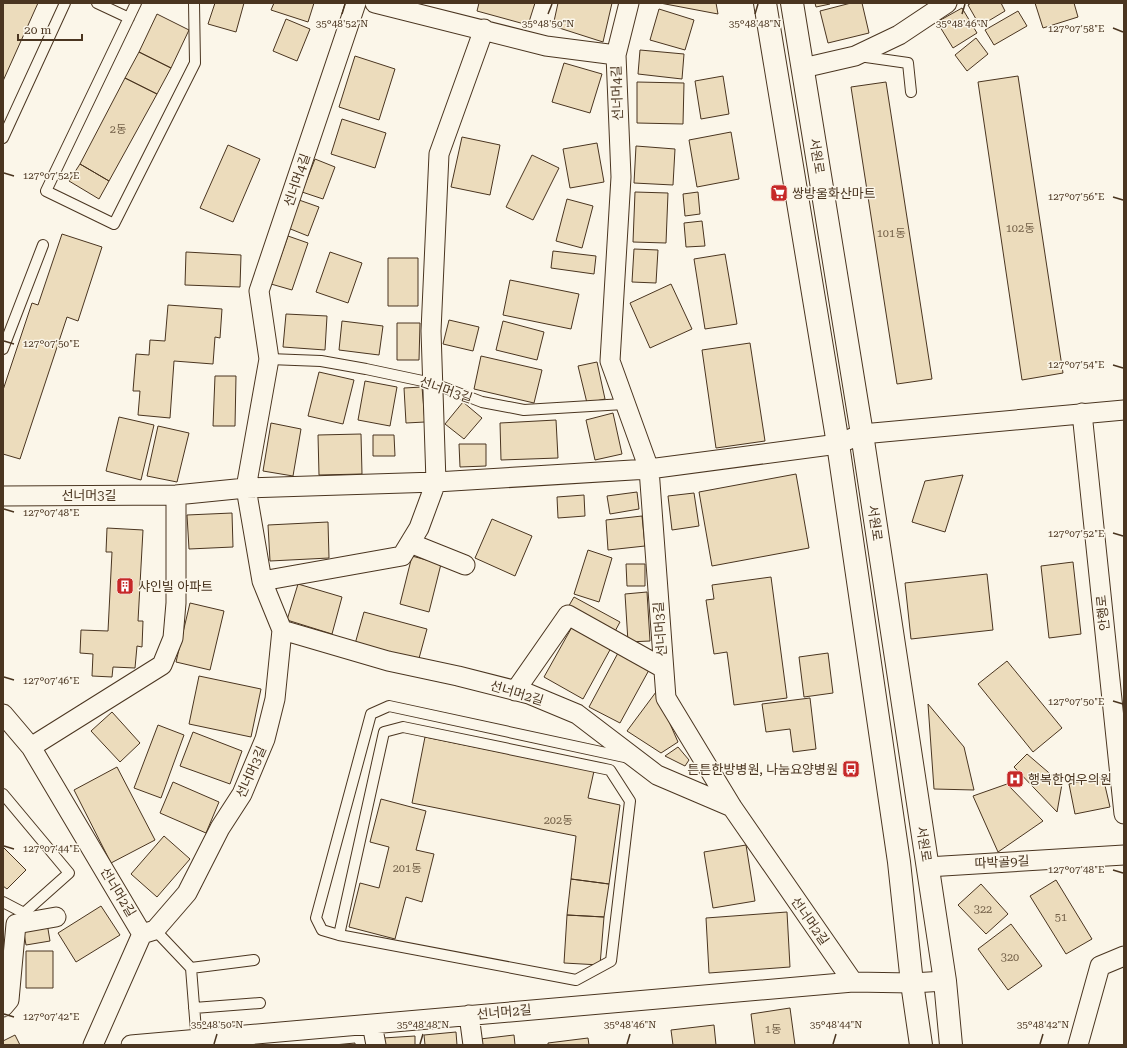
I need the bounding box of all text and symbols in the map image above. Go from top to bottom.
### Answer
scale bar [18,16,82,42]
text: 35°48'52"N [316,18,368,29]
text: 35°48'50"N [522,18,574,29]
text: 35°48'48"N [729,18,781,29]
text: 35°48'46"N [936,18,988,29]
text: 20 m [24,23,51,37]
text: 127°07'58"E [1048,23,1104,34]
street label: 선너머4길 [609,65,625,121]
house number: 2동 [110,123,126,136]
street label: 서원로 [807,137,827,175]
street label: 선너머4길 [281,151,313,209]
text: 127°07'52"E [23,170,79,181]
supermarket icon: 쌍방울화산마트 [769,183,789,203]
place label: 쌍방울화산마트 [792,186,876,201]
text: 127°07'56"E [1048,191,1104,202]
house number: 102동 [1006,222,1034,235]
house number: 101동 [877,227,905,240]
text: 127°07'50"E [23,338,79,349]
text: 127°07'54"E [1048,359,1104,370]
street label: 선너머3길 [417,374,475,406]
street label: 선너머3길 [61,488,117,503]
street label: 서원로 [865,504,885,542]
text: 127°07'48"E [23,507,79,518]
text: 127°07'52"E [1048,528,1104,539]
building icon: 샤인빌 아파트 [115,576,135,596]
place label: 샤인빌 아파트 [138,579,213,594]
street label: 안행로 [1094,594,1112,632]
street label: 선너머3길 [651,601,669,657]
text: 127°07'46"E [23,675,79,686]
street label: 선너머2길 [488,678,546,708]
text: 127°07'50"E [1048,696,1104,707]
street label: 선너머3길 [233,744,269,800]
bus stop icon: 튼튼한방병원, 나눔요양병원 [841,759,861,779]
place label: 튼튼한방병원, 나눔요양병원 [688,762,838,777]
hospital icon: 행복한여우의원 [1005,769,1025,789]
place label: 행복한여우의원 [1028,772,1112,787]
house number: 202동 [544,814,572,827]
street label: 서원로 [914,825,934,863]
text: 127°07'44"E [23,843,79,854]
street label: 따박골9길 [974,853,1030,871]
house number: 201동 [393,862,421,875]
text: 127°07'48"E [1048,864,1104,875]
street label: 선너머2길 [97,865,139,919]
street label: 선너머2길 [788,894,832,948]
house number: 322 [974,903,992,916]
house number: 51 [1055,911,1067,924]
house number: 320 [1001,951,1019,964]
street label: 선너머2길 [476,1002,532,1022]
text: 127°07'42"E [23,1011,79,1022]
text: 35°48'50"N [191,1019,243,1030]
text: 35°48'48"N [397,1019,449,1030]
text: 35°48'46"N [604,1019,656,1030]
text: 35°48'44"N [810,1019,862,1030]
text: 35°48'42"N [1017,1019,1069,1030]
house number: 1동 [765,1023,781,1036]

